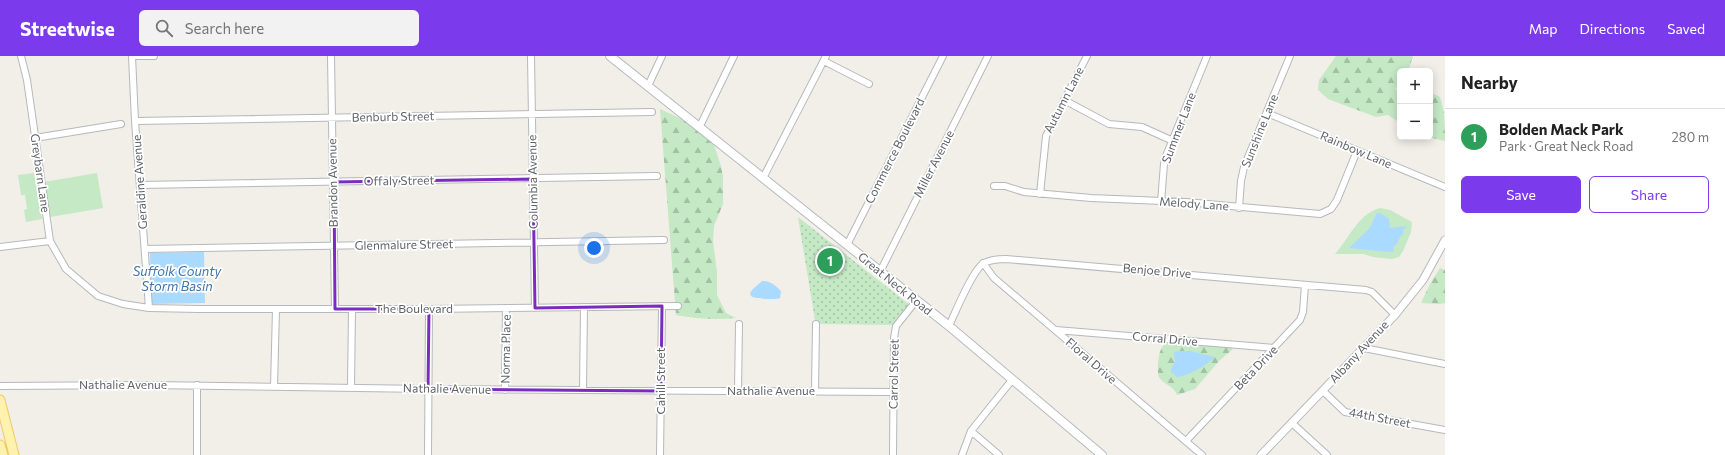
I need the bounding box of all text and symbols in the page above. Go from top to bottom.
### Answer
search box [139,10,419,46]
text: Streetwise [20,17,115,40]
icon: search [153,17,175,39]
text: Search here [185,19,264,37]
text: Map [1529,20,1558,37]
text: Directions [1580,20,1645,37]
text: Saved [1667,20,1705,37]
street label: Autumn Lane [1040,64,1086,135]
map controls [1397,68,1433,140]
button: + [1397,68,1433,104]
text: Nearby [1461,72,1518,93]
street label: Summer Lane [1158,90,1198,165]
street label: Sunshine Lane [1238,92,1280,169]
street label: Commerce Boulevard [861,95,927,206]
button: − [1397,104,1433,140]
street label: Benburb Street [351,108,435,124]
text: Bolden Mack Park [1499,120,1624,138]
street label: Miller Avenue [910,127,956,200]
street label: Rainbow Lane [1318,128,1394,170]
text: 1 [1471,129,1477,145]
text: 280 m [1672,129,1709,145]
street label: Greybarn Lane [29,133,53,213]
street label: Geraldine Avenue [129,134,149,230]
street label: Columbia Avenue [524,135,540,229]
street label: Brandon Avenue [324,138,340,228]
text: Park · Great Neck Road [1499,138,1633,154]
street label: Offaly Street [364,172,434,188]
button: Save [1461,176,1581,213]
button: Share [1589,176,1709,213]
street label: Melody Lane [1159,194,1229,212]
street label: Glenmalure Street [355,236,454,252]
your location [584,238,604,258]
pin: 1 [817,246,843,276]
street label: Great Neck Road [856,249,936,317]
street label: Benjoe Drive [1122,260,1192,280]
water label: Suffolk County Storm Basin [133,263,223,294]
street label: The Boulevard [375,301,453,315]
street label: Norma Place [497,314,513,384]
street label: Albany Avenue [1326,317,1391,385]
street label: Corral Drive [1132,328,1198,348]
street label: Floral Drive [1064,334,1120,386]
street label: Carrol Street [885,339,901,409]
street label: Beta Drive [1231,342,1280,392]
street label: Cahill Street [653,348,667,414]
street label: Nathalie Avenue [79,377,167,391]
street label: Nathalie Avenue [403,380,491,396]
street label: Nathalie Avenue [727,383,815,397]
street label: 44th Street [1348,404,1412,430]

